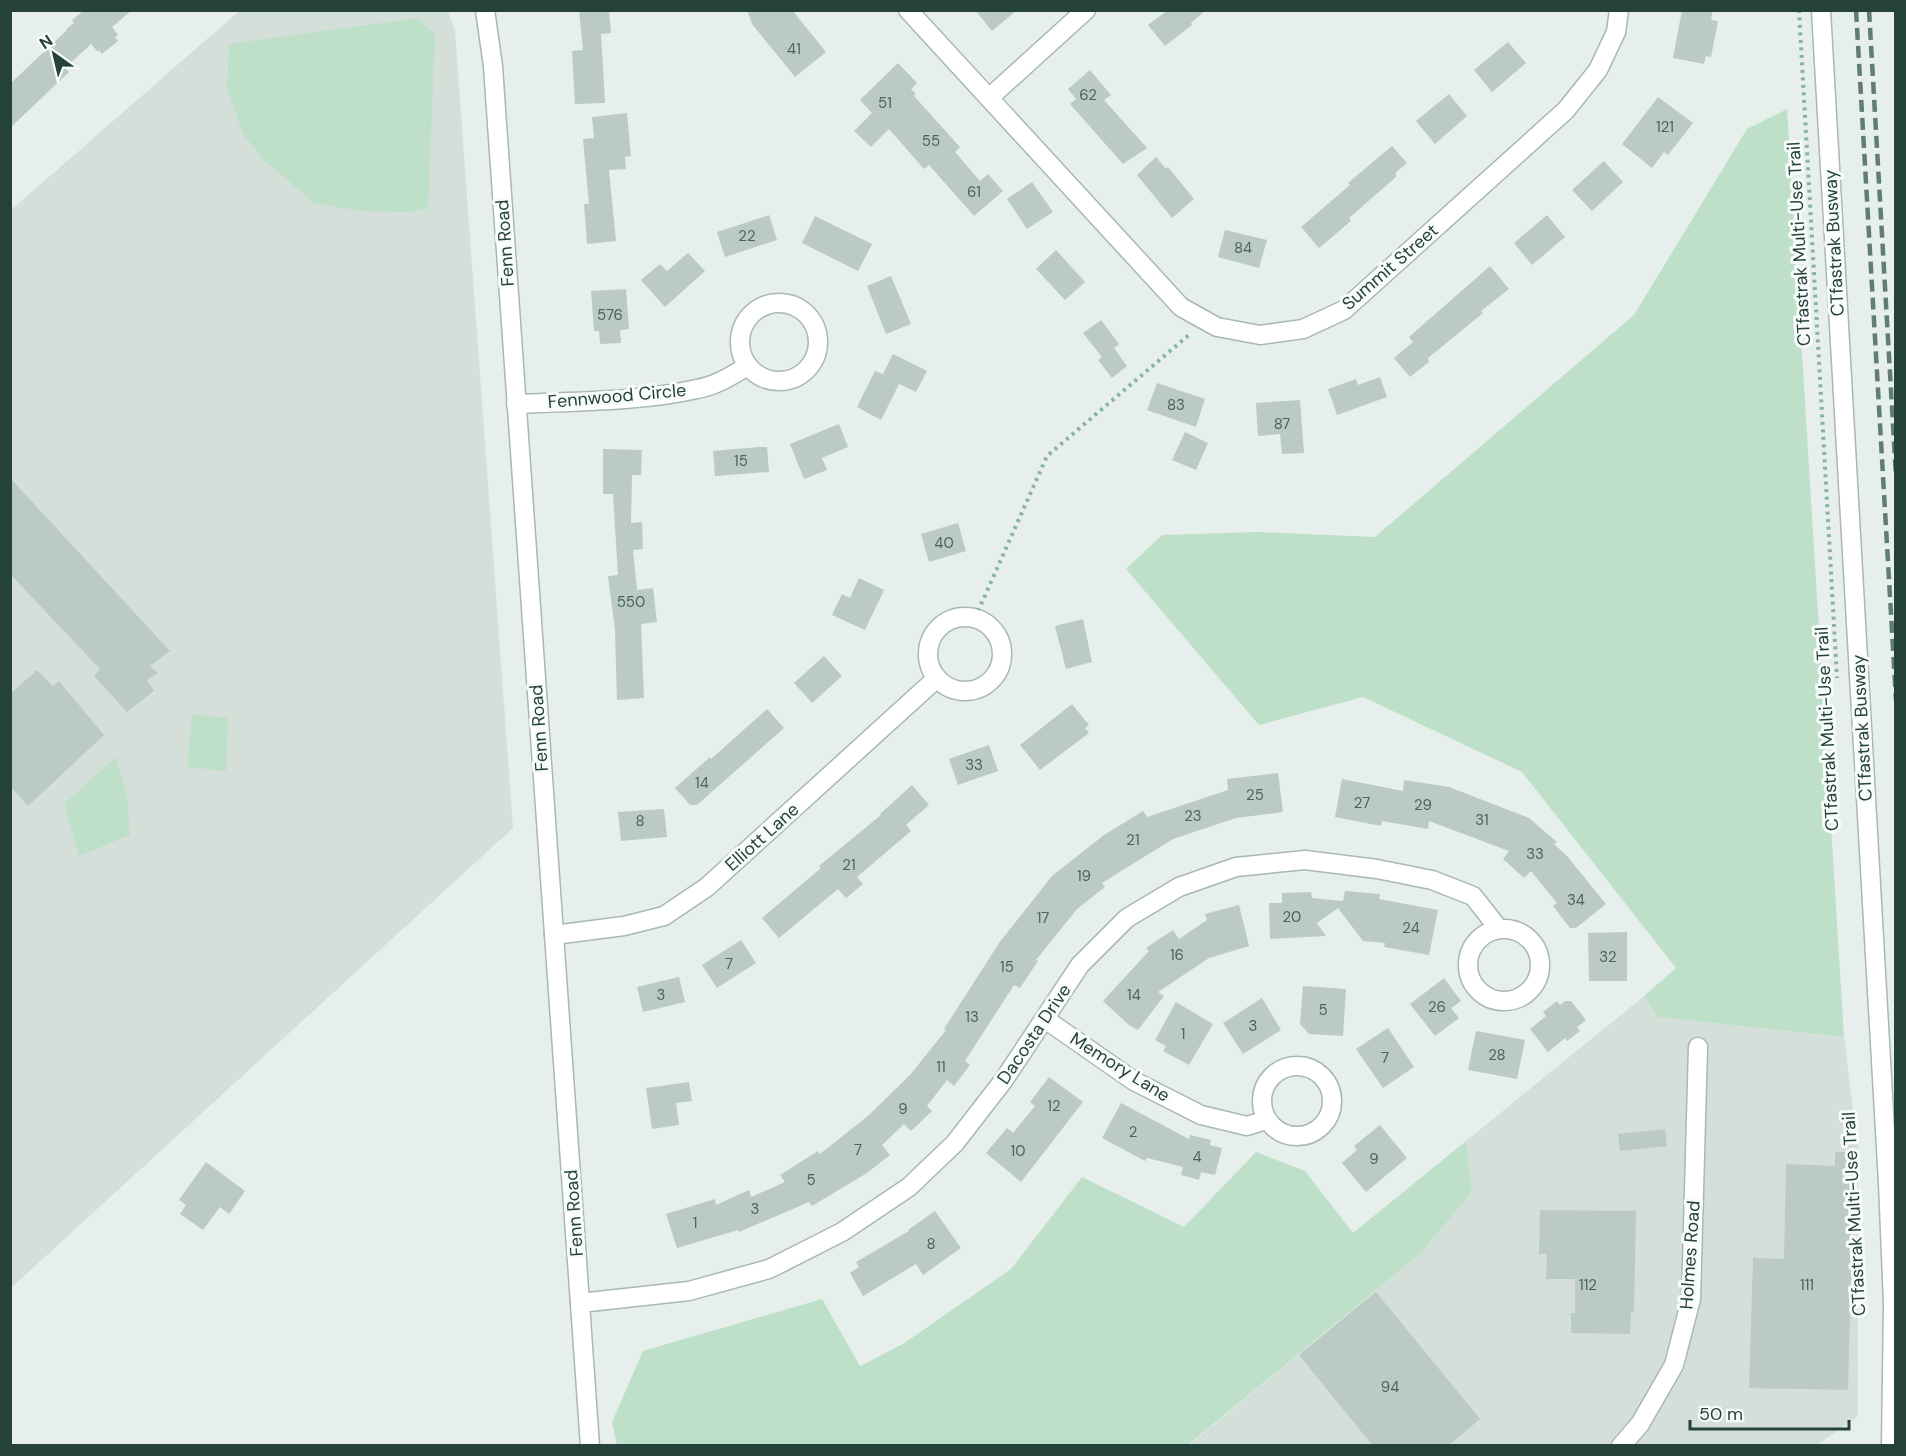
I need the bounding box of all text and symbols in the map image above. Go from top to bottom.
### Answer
north arrow [24,24,84,84]
text: N [35,30,57,54]
house number: 41 [787,39,801,59]
house number: 62 [1079,85,1097,105]
house number: 51 [878,93,892,113]
house number: 121 [1656,117,1674,137]
house number: 55 [922,131,940,151]
street label: CTfastrak Multi-Use Trail [1782,141,1816,347]
street label: CTfastrak Busway [1818,169,1850,317]
house number: 61 [967,182,981,202]
street label: Fenn Road [490,199,520,287]
street label: Summit Street [1337,219,1443,315]
house number: 22 [738,226,756,246]
house number: 84 [1234,238,1252,258]
house number: 576 [597,305,623,325]
street label: Fennwood Circle [547,378,687,414]
house number: 83 [1167,395,1185,415]
house number: 87 [1274,414,1290,434]
house number: 15 [734,451,748,471]
house number: 40 [934,533,954,553]
house number: 550 [617,592,645,612]
street label: CTfastrak Multi-Use Trail [1810,626,1844,832]
street label: CTfastrak Busway [1846,654,1878,802]
street label: Fenn Road [524,684,554,772]
house number: 33 [965,755,983,775]
house number: 14 [695,773,709,793]
house number: 25 [1246,785,1264,805]
house number: 27 [1354,793,1370,813]
house number: 29 [1414,795,1432,815]
street label: Elliott Lane [720,797,804,877]
house number: 23 [1184,806,1202,826]
house number: 31 [1475,810,1489,830]
house number: 8 [635,811,645,831]
house number: 21 [1126,830,1140,850]
house number: 33 [1526,844,1544,864]
house number: 21 [842,855,856,875]
house number: 19 [1077,866,1091,886]
house number: 34 [1567,890,1585,910]
house number: 20 [1283,907,1301,927]
house number: 17 [1037,908,1049,928]
house number: 24 [1402,918,1420,938]
house number: 16 [1170,945,1184,965]
house number: 32 [1599,947,1617,967]
house number: 7 [725,954,733,974]
house number: 15 [1000,957,1014,977]
street label: Dacosta Drive [992,979,1076,1089]
house number: 3 [657,985,665,1005]
house number: 14 [1127,985,1141,1005]
house number: 26 [1428,997,1446,1017]
house number: 5 [1318,1000,1328,1020]
house number: 13 [965,1007,979,1027]
house number: 3 [1249,1016,1257,1036]
house number: 1 [1181,1024,1185,1044]
street label: Memory Lane [1066,1027,1174,1107]
house number: 28 [1488,1045,1506,1065]
house number: 7 [1381,1048,1389,1068]
house number: 11 [936,1057,946,1077]
house number: 12 [1047,1096,1061,1116]
house number: 9 [898,1099,908,1119]
street label: CTfastrak Multi-Use Trail [1837,1111,1871,1317]
house number: 2 [1129,1122,1137,1142]
house number: 7 [854,1140,862,1160]
house number: 10 [1011,1141,1025,1161]
house number: 4 [1192,1147,1202,1167]
house number: 9 [1369,1149,1379,1169]
street label: Fenn Road [559,1169,589,1257]
house number: 5 [806,1170,816,1190]
house number: 3 [751,1199,759,1219]
street label: Holmes Road [1674,1200,1706,1310]
house number: 1 [693,1213,697,1233]
house number: 8 [926,1234,936,1254]
house number: 112 [1579,1275,1597,1295]
house number: 111 [1800,1275,1814,1295]
house number: 94 [1381,1377,1399,1397]
scale bar [1690,1393,1849,1431]
text: 50 m [1699,1402,1743,1426]

